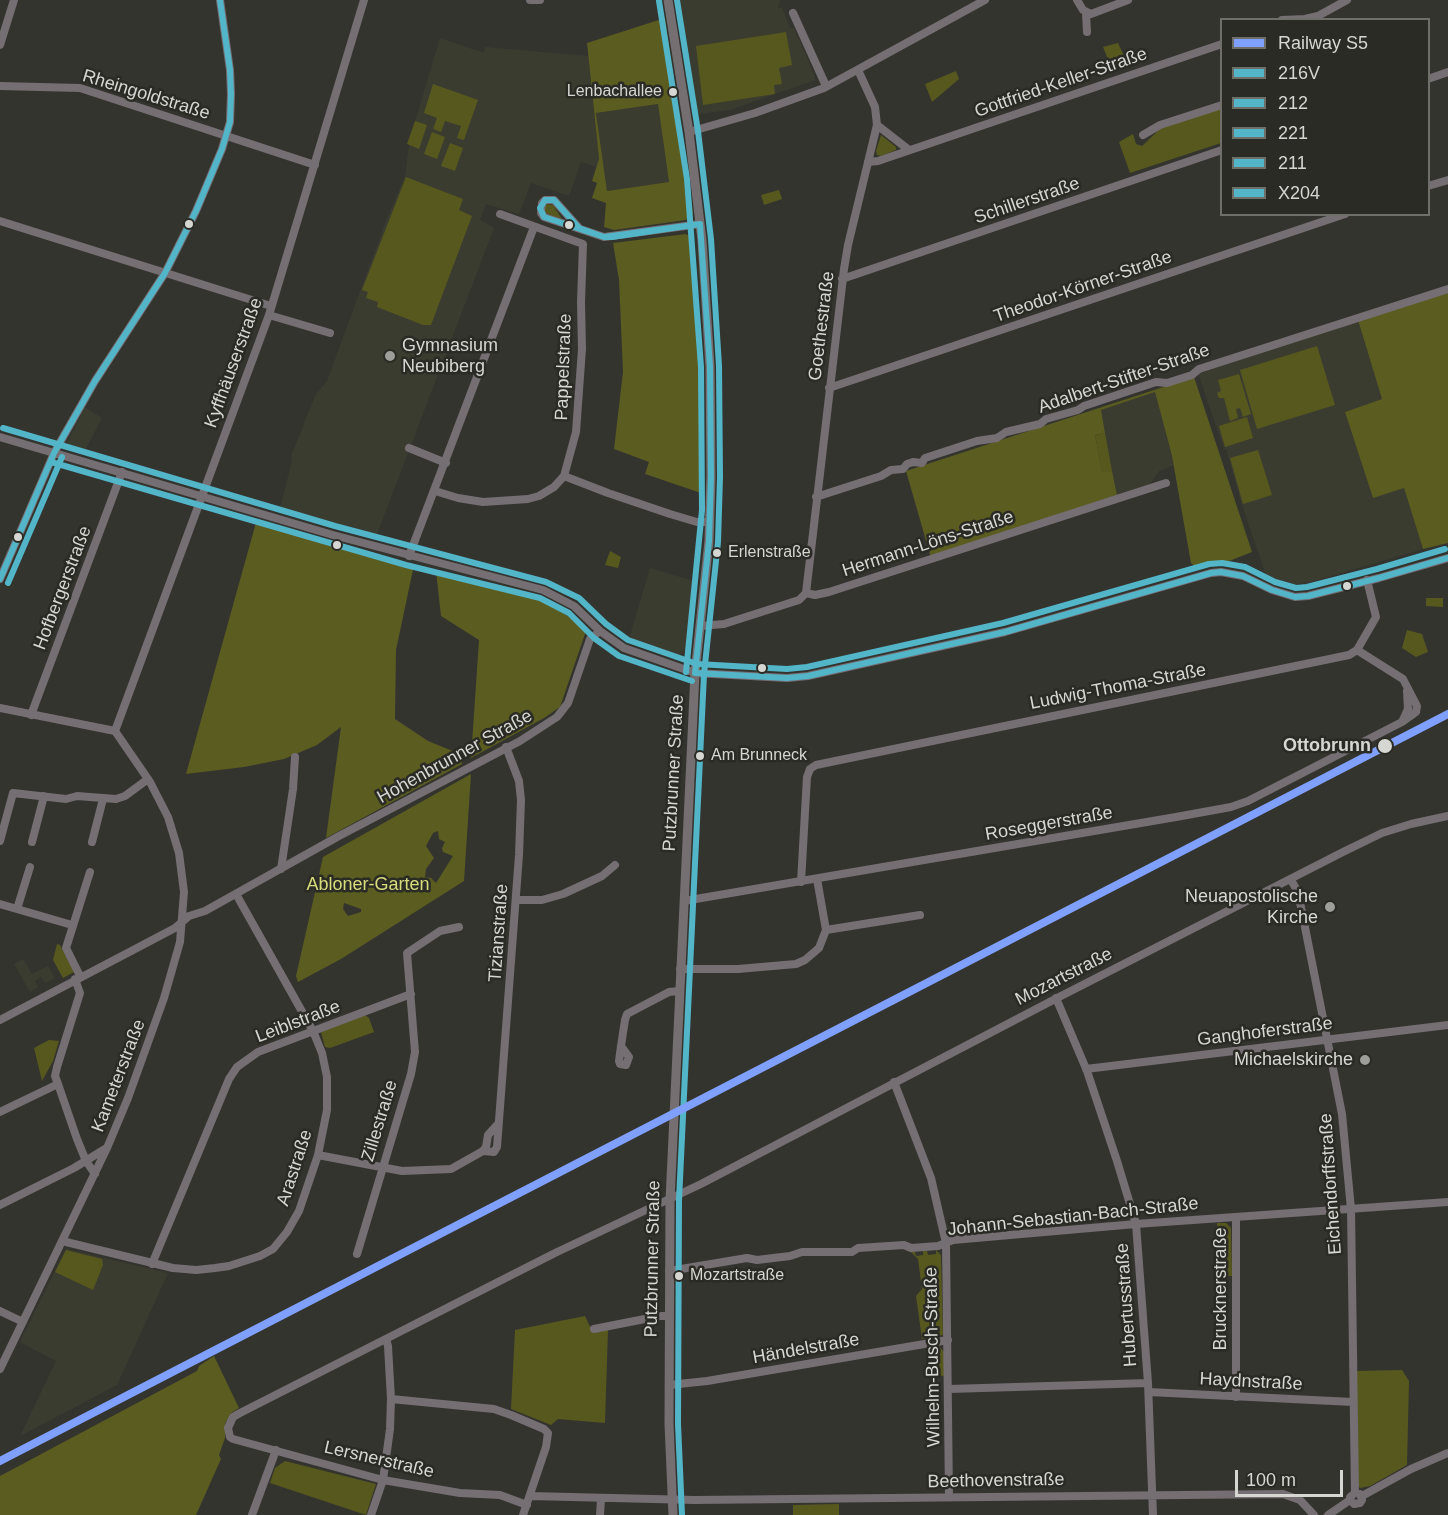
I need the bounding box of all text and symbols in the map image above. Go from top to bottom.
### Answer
legend [1220,18,1430,216]
text: Railway S5 [1278,33,1368,53]
street label: Gottfried-Keller-Straße [972,43,1150,123]
text: 216V [1278,63,1320,83]
street label: Rheingoldstraße [80,65,212,125]
place label: Lenbachallee [567,82,662,102]
marker: Lenbachallee [667,86,679,98]
text: 212 [1278,93,1308,113]
text: 221 [1278,123,1308,143]
text: 211 [1278,153,1307,173]
street label: Schillerstraße [971,173,1083,229]
text: X204 [1278,183,1320,203]
unlabelled marker [183,218,195,230]
unlabelled marker [563,219,575,231]
street label: Theodor-Körner-Straße [991,246,1175,328]
street label: Goethestraße [805,270,839,382]
street label: Kyffhäuserstraße [200,295,268,431]
street label: Pappelstraße [551,313,577,421]
place label: Gymnasium Neubiberg [402,335,498,378]
street label: Adalbert-Stifter-Straße [1035,339,1213,419]
marker: Gymnasium Neubiberg [383,349,397,363]
street label: Hermann-Löns-Straße [840,506,1016,582]
street label: Hofbergerstraße [29,523,97,653]
unlabelled marker [12,531,24,543]
unlabelled marker [331,539,343,551]
place label: Erlenstraße [728,543,811,563]
marker: Erlenstraße [711,547,723,559]
unlabelled marker [1341,580,1353,592]
street label: Ludwig-Thoma-Straße [1028,659,1208,715]
unlabelled marker [756,662,768,674]
street label: Putzbrunner Straße [659,694,689,852]
street label: Hohenbrunner Straße [374,705,536,809]
place label: Ottobrunn [1283,735,1371,757]
marker: Ottobrunn [1376,737,1394,755]
place label: Am Brunneck [711,746,807,766]
marker: Am Brunneck [694,750,706,762]
street label: Roseggerstraße [984,802,1114,846]
park label: Abloner-Garten [306,874,430,896]
street label: Tizianstraße [485,883,513,983]
place label: Neuapostolische Kirche [1185,886,1318,928]
marker: Neuapostolische Kirche [1323,900,1337,914]
street label: Mozartstraße [1012,943,1116,1011]
street label: Leiblstraße [253,996,343,1048]
street label: Ganghoferstraße [1196,1013,1334,1051]
street label: Kameterstraße [88,1017,150,1135]
place label: Michaelskirche [1234,1049,1353,1071]
marker: Michaelskirche [1358,1053,1372,1067]
street label: Zillestraße [357,1078,403,1164]
street label: Eichendorffstraße [1315,1113,1347,1255]
street label: Arastraße [273,1127,317,1209]
street label: Putzbrunner Straße [641,1180,665,1338]
street label: Johann-Sebastian-Bach-Straße [946,1193,1200,1241]
street label: Brucknerstraße [1210,1227,1232,1351]
street label: Hubertusstraße [1112,1242,1142,1368]
place label: Mozartstraße [690,1266,784,1286]
street label: Wilhelm-Busch-Straße [921,1267,945,1447]
marker: Mozartstraße [673,1270,685,1282]
street label: Händelstraße [751,1329,861,1369]
street label: Haydnstraße [1199,1369,1303,1395]
street label: Lersnerstraße [322,1437,436,1483]
scale bar [1238,1458,1346,1496]
street label: Beethovenstraße [927,1469,1065,1493]
text: 100 m [1246,1470,1296,1490]

